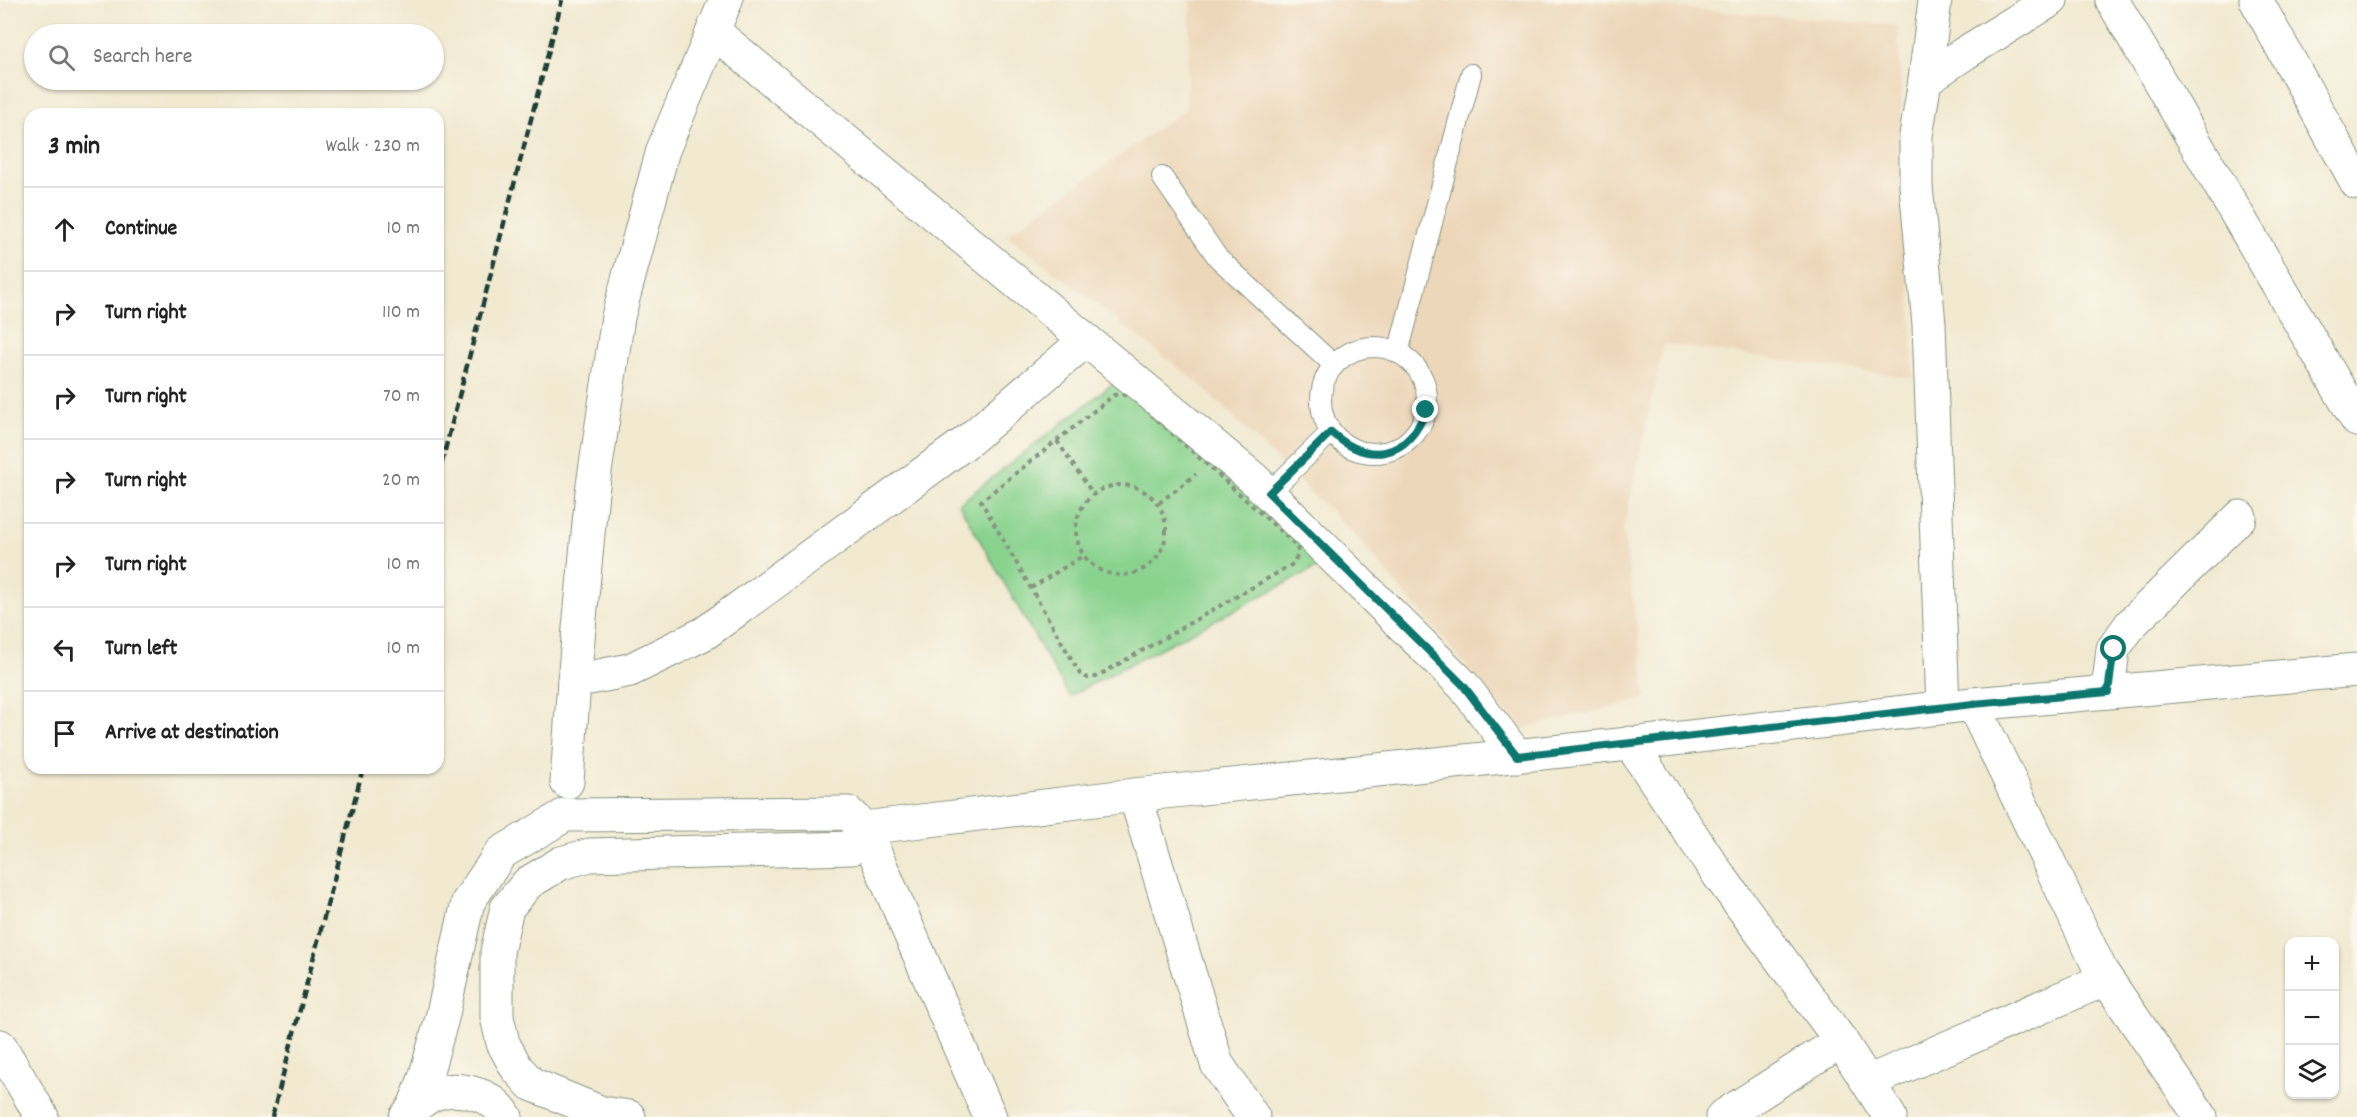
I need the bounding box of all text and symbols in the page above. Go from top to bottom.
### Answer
search box [24,24,444,90]
icon: search [45,41,78,74]
text: Search here [93,42,192,73]
text: 3 min [48,129,100,166]
text: Walk · 230 m [326,133,420,161]
icon: ahead [48,213,81,246]
text: Continue [105,214,177,245]
text: 10 m [386,215,420,243]
icon: right [48,297,81,330]
text: Turn right [105,298,187,329]
text: 110 m [382,299,420,327]
icon: right [48,381,81,414]
text: Turn right [105,382,187,413]
text: 70 m [383,383,420,411]
route end [1412,396,1438,422]
icon: right [48,465,81,498]
text: Turn right [105,466,187,497]
text: 20 m [382,467,420,495]
icon: right [48,549,81,582]
text: Turn right [105,550,187,581]
text: 10 m [386,551,420,579]
icon: left [48,633,81,666]
text: Turn left [105,634,177,665]
text: 10 m [386,635,420,663]
route start [2100,635,2126,661]
icon: arrive [48,717,81,750]
text: Arrive at destination [105,718,279,749]
map controls [2285,937,2339,1099]
button: + [2285,937,2339,991]
button: − [2285,991,2339,1045]
button: layers [2285,1045,2339,1099]

